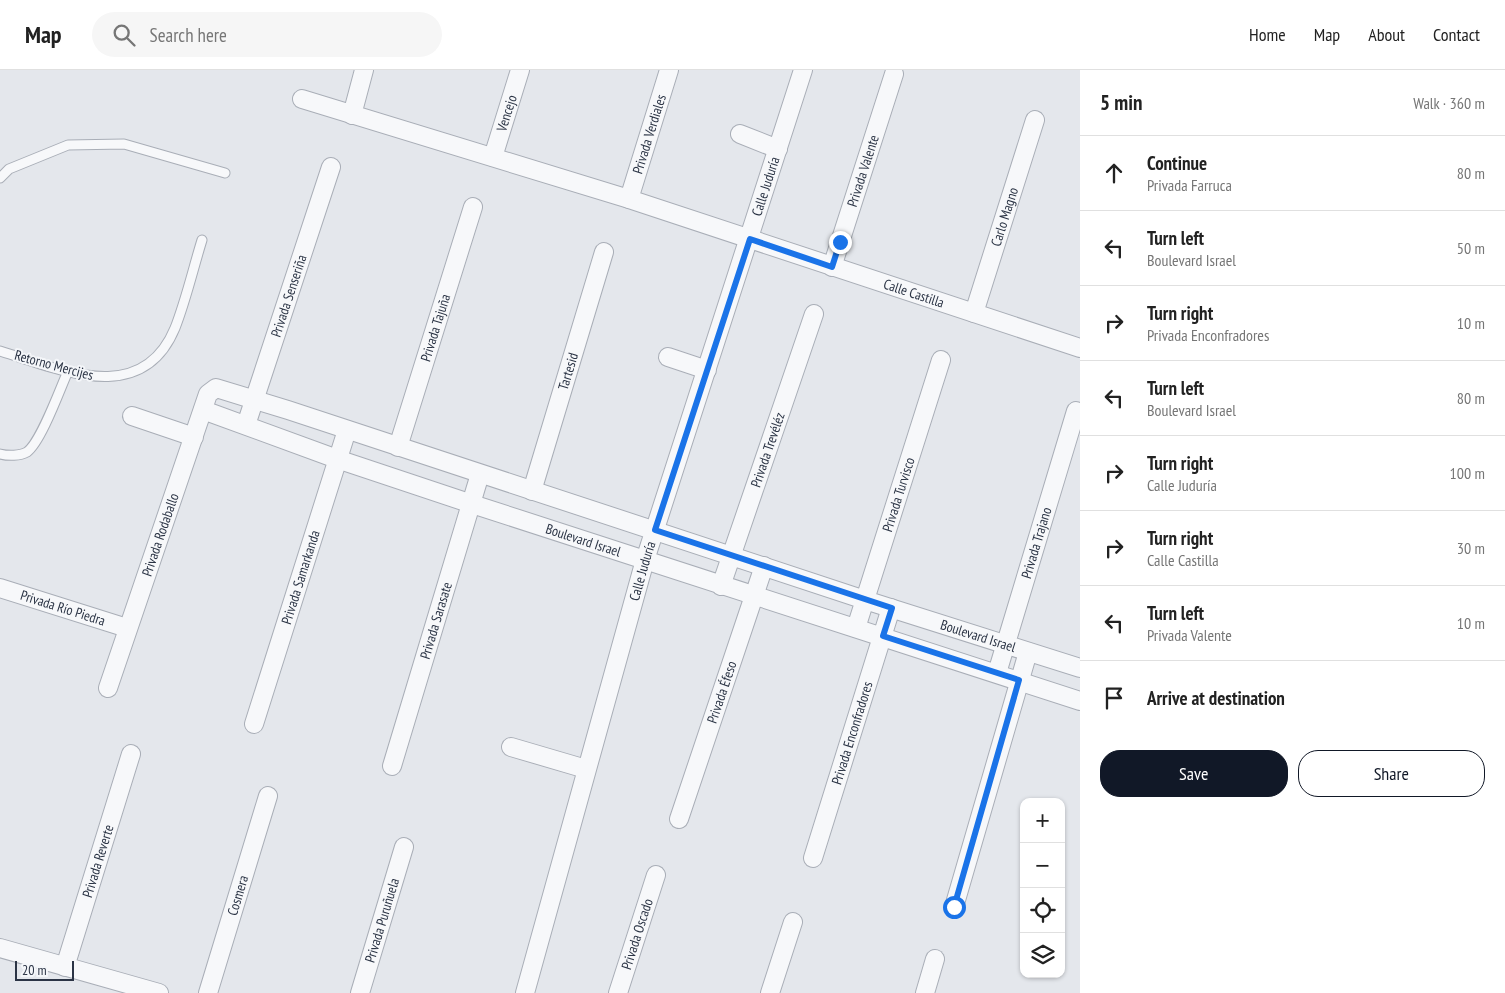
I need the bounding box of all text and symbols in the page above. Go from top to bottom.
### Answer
search box [92,12,442,57]
text: Map [25,19,62,50]
icon: search [110,21,138,49]
text: Search here [150,23,227,47]
text: Home [1249,23,1286,46]
text: Map [1314,23,1340,46]
text: About [1368,23,1405,46]
text: Contact [1433,23,1480,46]
text: 5 min [1100,89,1142,116]
street label: Privada Verdiales [628,92,670,176]
street label: Vencejo [492,93,521,135]
text: Walk · 360 m [1413,93,1485,113]
street label: Privada Valente [843,132,883,209]
text: Continue [1147,151,1207,175]
street label: Calle Juduría [748,154,783,218]
icon: ahead [1100,159,1128,187]
text: 80 m [1457,163,1485,183]
text: Privada Farruca [1147,175,1232,195]
street label: Carlo Magno [987,185,1022,248]
text: Turn left [1147,226,1204,250]
route end [829,231,852,254]
icon: left [1100,234,1128,262]
text: 50 m [1457,238,1485,258]
text: Boulevard Israel [1147,250,1236,270]
street label: Privada Senseriña [267,252,311,339]
street label: Calle Castilla [881,275,947,312]
street label: Privada Tajuña [416,292,454,364]
text: Turn right [1147,301,1213,325]
icon: right [1100,309,1128,337]
text: 10 m [1457,313,1485,333]
text: Privada Enconfradores [1147,325,1269,345]
street label: Retorno Mercijes [13,346,96,384]
street label: Tartesid [554,350,582,392]
text: Turn left [1147,376,1204,400]
icon: left [1100,384,1128,412]
text: 80 m [1457,388,1485,408]
text: Boulevard Israel [1147,400,1236,420]
street label: Privada Trevéléz [746,410,789,489]
text: Turn right [1147,451,1213,475]
street label: Privada Turvisco [878,455,919,534]
icon: right [1100,459,1128,487]
text: 100 m [1450,463,1485,483]
text: Calle Juduría [1147,475,1217,495]
street label: Privada Rodaballo [138,491,183,579]
street label: Privada Trajano [1017,505,1055,581]
street label: Boulevard Israel [543,519,624,561]
text: Turn right [1147,526,1213,550]
street label: Privada Samarkanda [277,528,324,626]
icon: right [1100,534,1128,562]
text: 30 m [1457,538,1485,558]
street label: Calle Juduría [625,539,659,603]
text: Calle Castilla [1147,550,1219,570]
street label: Privada Sarasate [416,580,456,661]
street label: Privada Río Piedra [18,586,108,630]
text: Turn left [1147,601,1204,625]
icon: left [1100,609,1128,637]
text: 10 m [1457,613,1485,633]
street label: Boulevard Israel [938,615,1019,656]
text: Privada Valente [1147,625,1232,645]
street label: Privada Éfeso [703,658,740,725]
street label: Privada Enconfradores [827,679,877,787]
icon: arrive [1100,684,1128,712]
text: Arrive at destination [1147,686,1285,710]
button: Save [1100,750,1288,797]
button: Share [1298,750,1485,797]
map controls [1020,798,1065,978]
button: + [1020,798,1065,843]
street label: Privada Reverte [78,822,118,900]
button: − [1020,843,1065,888]
street label: Cosmera [223,873,252,918]
street label: Privada Puruñuela [361,876,403,965]
button: locate [1020,888,1065,933]
street label: Privada Oscado [617,896,657,972]
route start [943,896,966,919]
button: layers [1020,933,1065,978]
scale bar [15,958,74,981]
text: 20 m [22,961,47,979]

